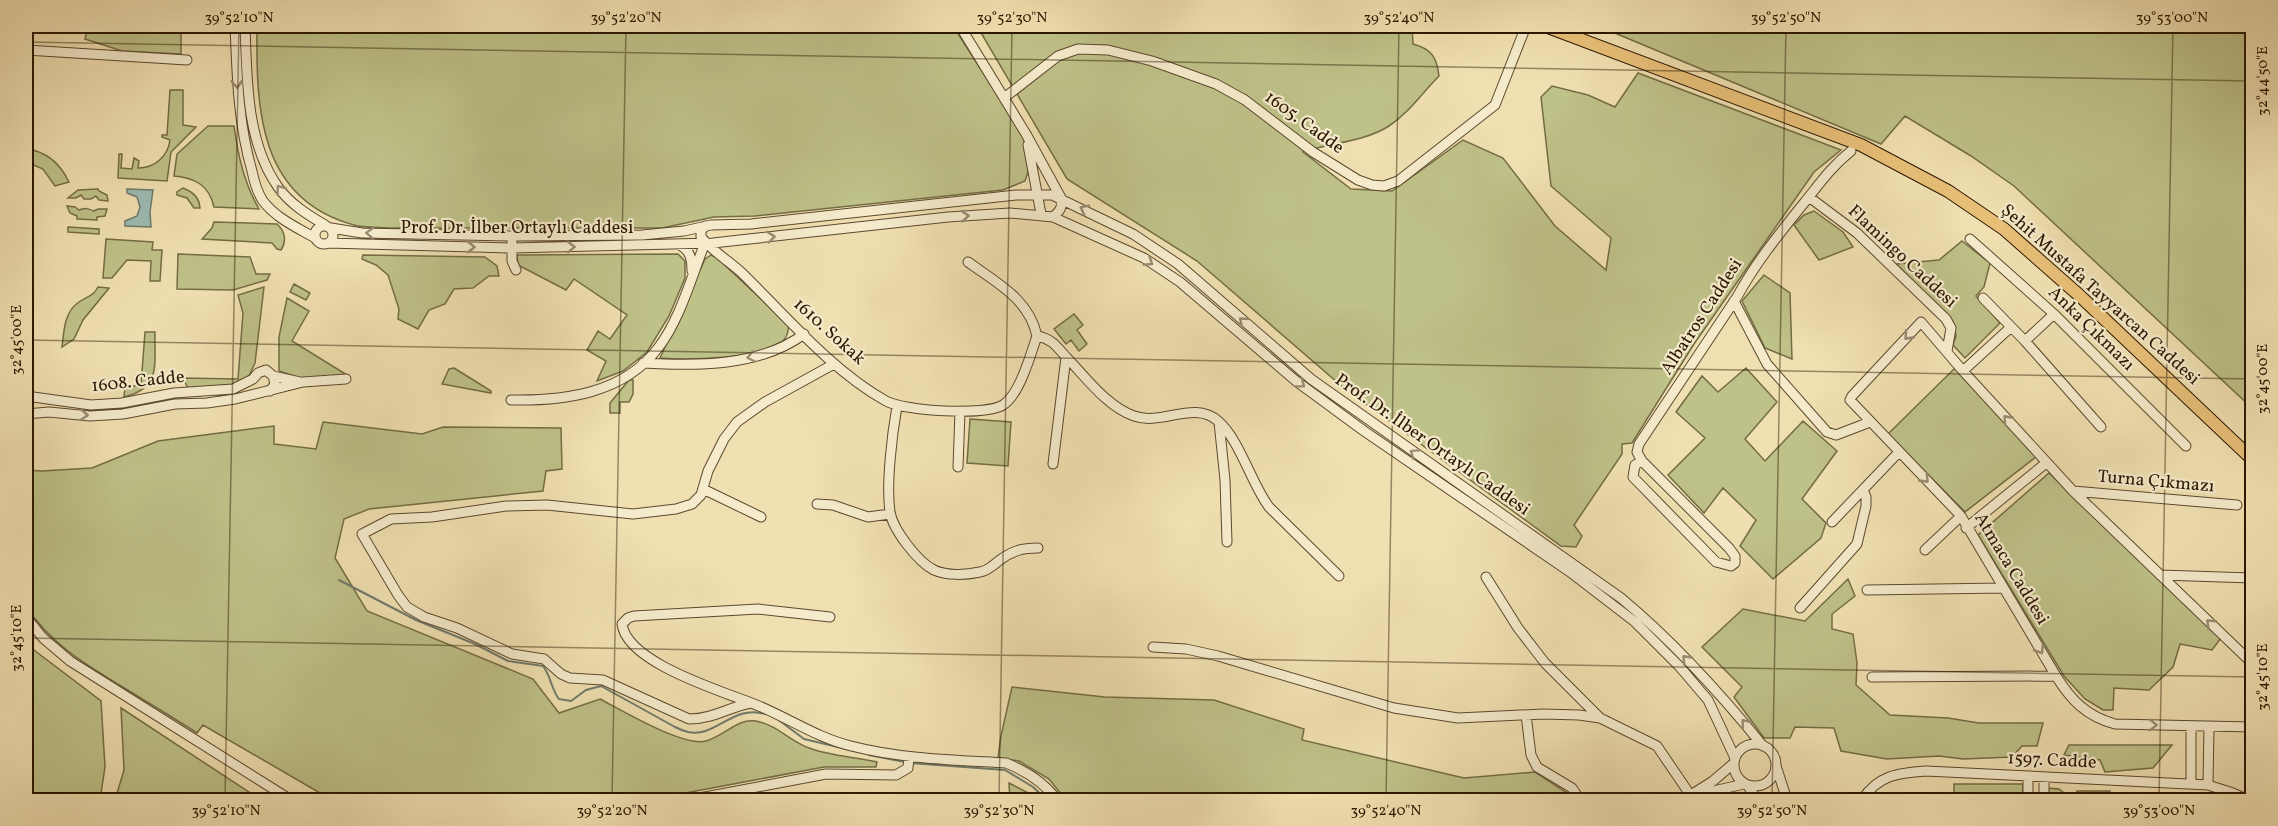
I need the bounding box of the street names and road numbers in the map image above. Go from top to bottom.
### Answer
street label: 1605. Cadde [1259,86,1349,160]
street label: Şehit Mustafa Tayyarcan Caddesi [1995,199,2205,391]
street label: Flamingo Caddesi [1842,200,1962,314]
street label: Prof. Dr. İlber Ortaylı Caddesi [401,216,633,241]
street label: Albatros Caddesi [1655,254,1749,380]
street label: Anka Çıkmazı [2042,281,2140,377]
street label: 1610. Sokak [787,293,871,371]
street label: 1608. Cadde [90,365,186,399]
street label: Prof. Dr. İlber Ortaylı Caddesi [1329,368,1535,522]
street label: Turna Çıkmazı [2097,464,2215,500]
street label: Atmaca Caddesi [1968,508,2054,630]
street label: 1597. Cadde [2007,746,2097,776]

